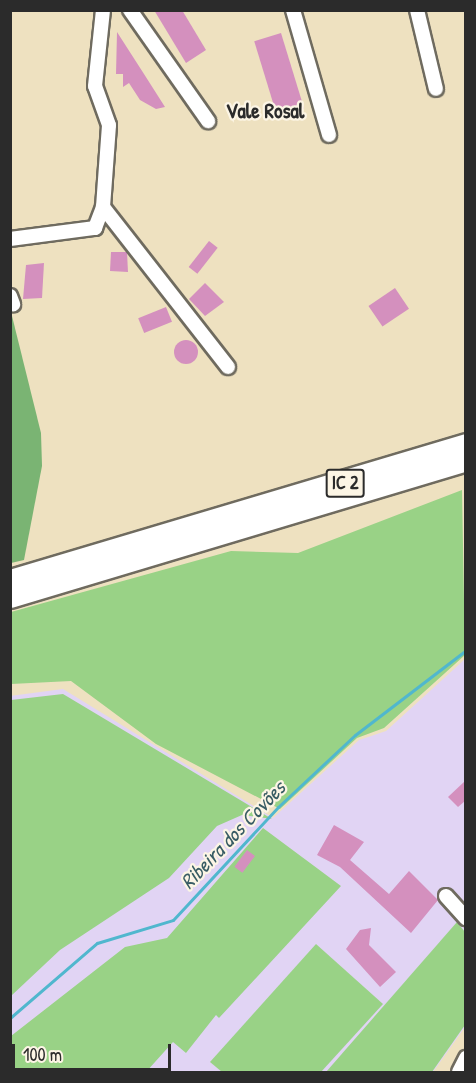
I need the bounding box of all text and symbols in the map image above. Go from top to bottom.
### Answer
district label: Vale Rosal [226,98,304,124]
road number: IC 2 [326,468,364,498]
water label: Ribeira dos Covões [175,776,291,894]
scale bar [15,1032,174,1070]
text: 100 m [23,1042,62,1067]

